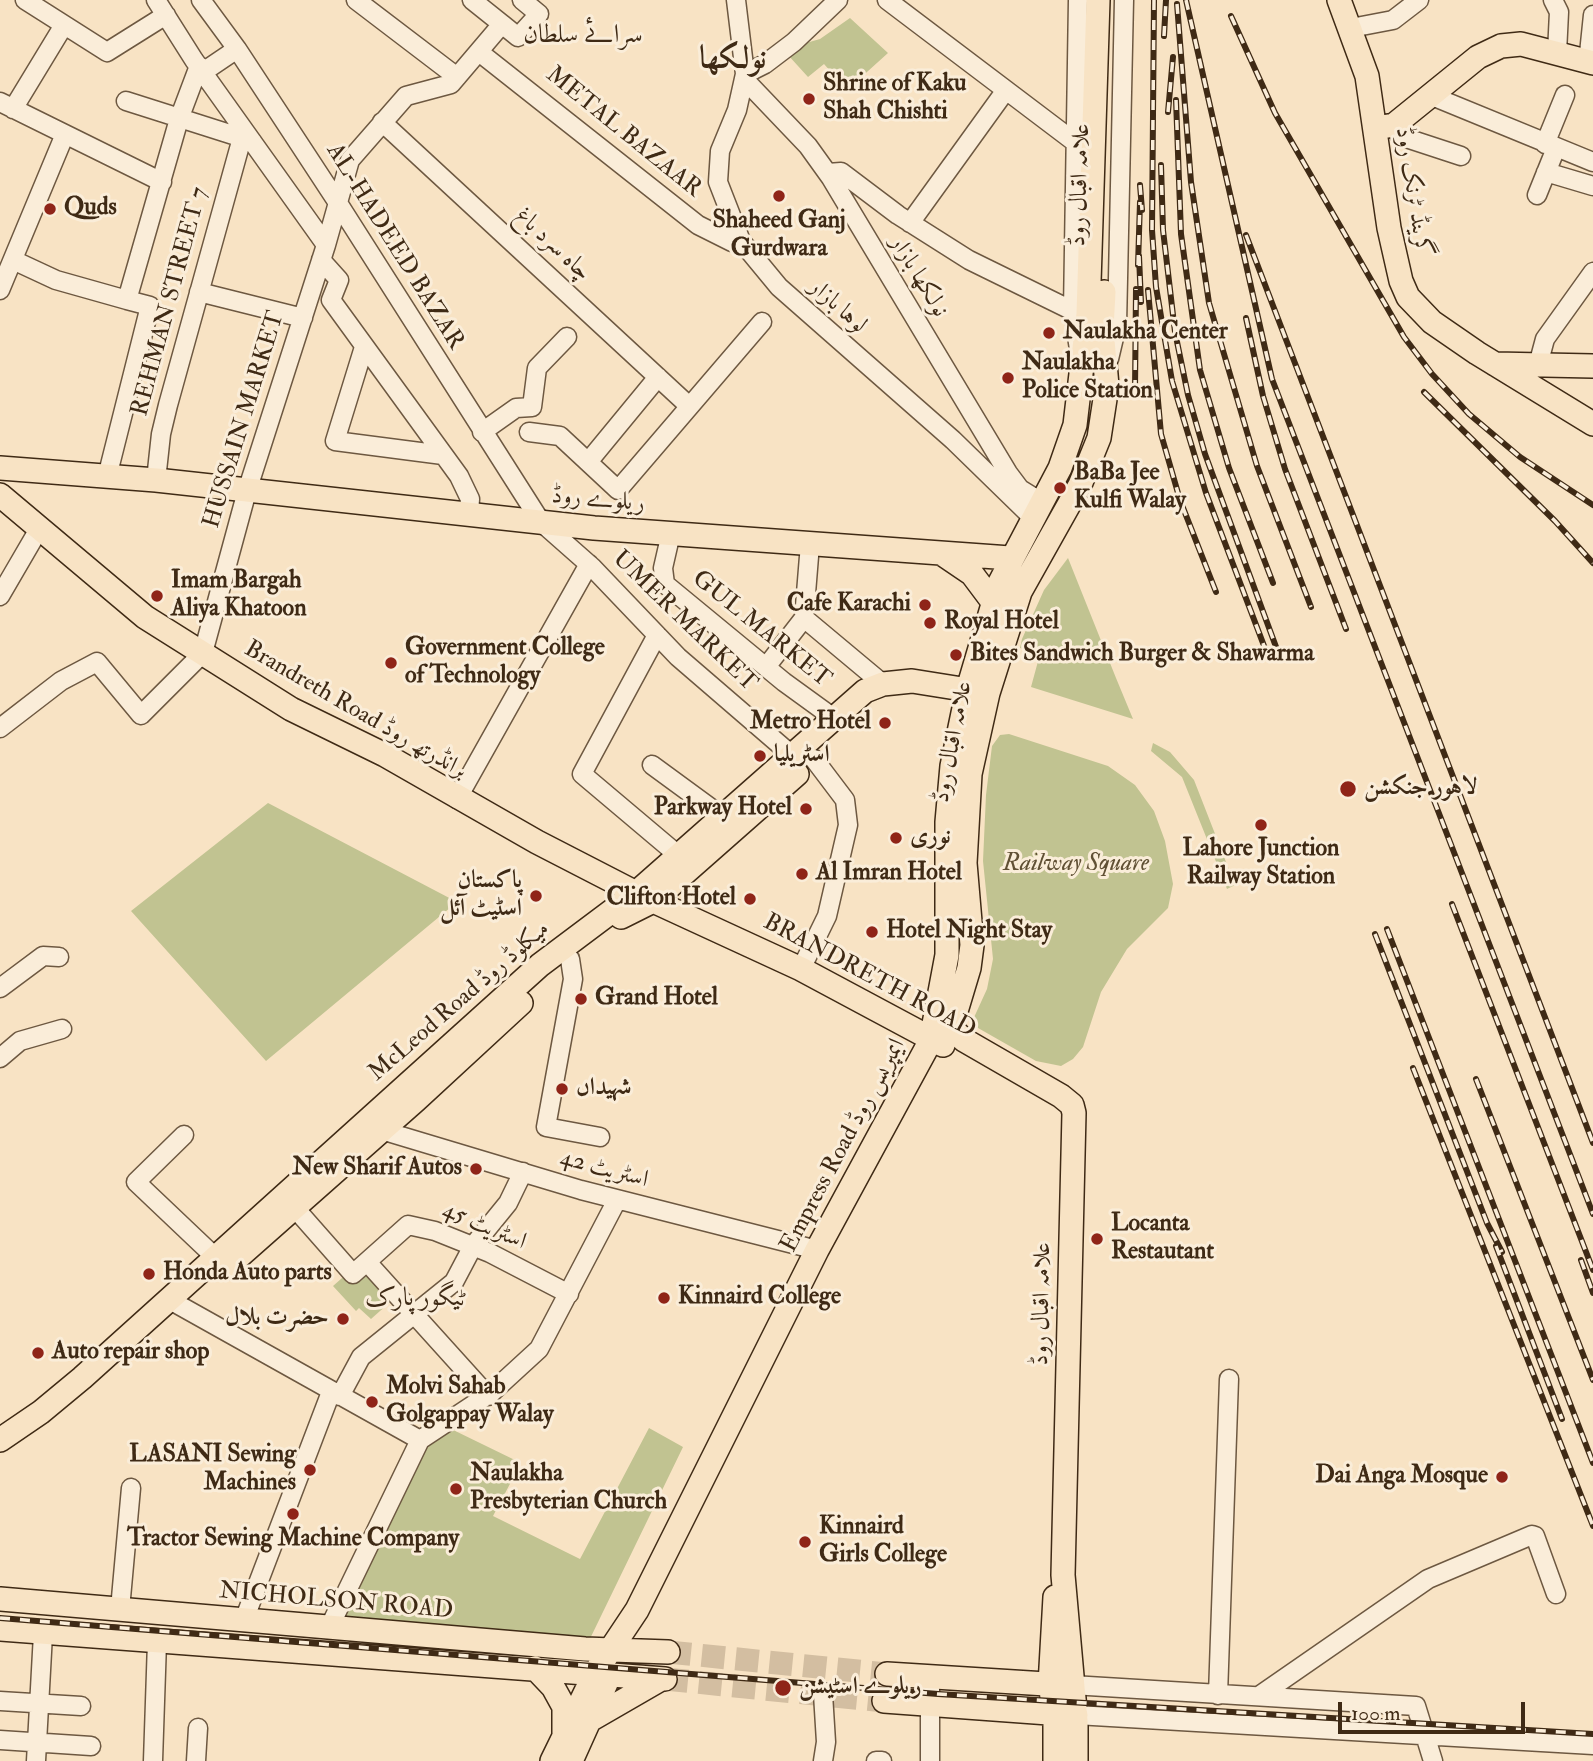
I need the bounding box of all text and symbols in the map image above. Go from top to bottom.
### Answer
district label: سرائے سلطان [523,20,643,52]
district label: نولکھا [699,42,767,80]
street label: METAL BAZAAR [539,61,707,205]
place label: Shrine of Kaku Shah Chishti [823,71,966,127]
marker: Shrine of Kaku Shah Chishti [801,91,817,107]
street label: علامہ اقبال روڈ [1064,123,1098,247]
street label: گرینڈ ٹرنک روڈ [1388,125,1436,259]
street label: AL-HADEED BAZAR [319,139,469,355]
street label: REHMAN STREET 7 [127,184,215,420]
marker: Shaheed Ganj Gurdwara [771,188,787,204]
place label: Quds [64,195,117,223]
marker: Quds [42,201,58,217]
street label: چاہ سرد باغ [508,202,596,288]
place label: Shaheed Ganj Gurdwara [712,208,846,264]
street label: نولکھا بازار [883,231,953,323]
street label: لوہا بازار [802,273,872,341]
street label: HUSSAIN MARKET [198,308,292,532]
place label: Naulakha Center [1063,319,1228,347]
marker: Naulakha Center [1041,325,1057,341]
place label: Naulakha Police Station [1022,350,1153,406]
marker: Naulakha Police Station [1000,370,1016,386]
place label: BaBa Jee Kulfi Walay [1074,460,1186,516]
marker: BaBa Jee Kulfi Walay [1052,480,1068,496]
street label: ریلوے روڈ [550,483,646,519]
street label: UMER MARKET [606,546,762,698]
street label: GUL MARKET [686,565,836,695]
place label: Imam Bargah Aliya Khatoon [171,568,307,624]
marker: Imam Bargah Aliya Khatoon [149,588,165,604]
place label: Cafe Karachi [787,591,911,619]
marker: Cafe Karachi [917,597,933,613]
place label: Royal Hotel [944,609,1059,637]
marker: Royal Hotel [922,615,938,631]
place label: Government College of Technology [405,635,605,691]
street label: Brandreth Road برانڈرتھ روڈ [239,636,471,786]
place label: Bites Sandwich Burger & Shawarma [970,641,1314,669]
marker: Bites Sandwich Burger & Shawarma [948,647,964,663]
marker: Government College of Technology [383,655,399,671]
street label: علامہ اقبال روڈ [928,679,980,805]
place label: Metro Hotel [750,709,871,737]
marker: Metro Hotel [877,715,893,731]
place label: اسٹریلیا [774,742,830,770]
marker: اسٹریلیا [752,748,768,764]
place label: لاہور جنکشن [1364,775,1477,803]
marker: لاہور جنکشن [1338,779,1358,799]
place label: Parkway Hotel [654,795,792,823]
marker: Parkway Hotel [798,801,814,817]
marker: Lahore Junction Railway Station [1253,817,1269,833]
place label: نوری [910,824,951,852]
marker: نوری [888,830,904,846]
place label: Lahore Junction Railway Station [1183,836,1339,892]
park label: Railway Square [1003,851,1149,879]
place label: Al Imran Hotel [816,860,962,888]
marker: Al Imran Hotel [794,866,810,882]
place label: پاکستان اسٹیٹ آئل [440,868,522,924]
place label: Clifton Hotel [607,885,736,913]
marker: پاکستان اسٹیٹ آئل [528,888,544,904]
marker: Clifton Hotel [742,891,758,907]
street label: BRANDRETH ROAD [758,909,980,1045]
street label: McLeod Road میکلوڈ روڈ [364,916,556,1088]
place label: Hotel Night Stay [886,918,1052,946]
marker: Hotel Night Stay [864,924,880,940]
place label: Grand Hotel [595,985,718,1013]
marker: Grand Hotel [573,991,589,1007]
street label: Empress Road ایمپریس روڈ [775,1034,913,1258]
place label: شہیداں [576,1075,631,1103]
marker: شہیداں [554,1081,570,1097]
street label: اسٹریٹ 42 [557,1144,651,1196]
place label: New Sharif Autos [292,1155,462,1183]
marker: New Sharif Autos [468,1161,484,1177]
street label: اسٹریٹ 45 [438,1197,530,1257]
place label: Locanta Restautant [1111,1211,1214,1267]
marker: Locanta Restautant [1089,1231,1105,1247]
street label: علامہ اقبال روڈ [1028,1242,1058,1366]
place label: Honda Auto parts [163,1260,332,1288]
marker: Honda Auto parts [141,1266,157,1282]
district label: ٹیگور پارک [365,1283,467,1315]
place label: Kinnaird College [678,1284,841,1312]
marker: Kinnaird College [656,1290,672,1306]
place label: حضرت بلال [225,1305,329,1333]
marker: حضرت بلال [335,1311,351,1327]
place label: Auto repair shop [52,1339,209,1367]
marker: Auto repair shop [30,1345,46,1361]
place label: Molvi Sahab Golgappay Walay [386,1374,553,1430]
marker: Molvi Sahab Golgappay Walay [364,1394,380,1410]
place label: LASANI Sewing Machines [129,1442,296,1498]
place label: Naulakha Presbyterian Church [470,1461,667,1517]
marker: LASANI Sewing Machines [302,1462,318,1478]
place label: Dai Anga Mosque [1315,1463,1488,1491]
marker: Dai Anga Mosque [1494,1469,1510,1485]
marker: Naulakha Presbyterian Church [448,1481,464,1497]
marker: Tractor Sewing Machine Company [285,1506,301,1522]
place label: Kinnaird Girls College [819,1514,947,1570]
place label: Tractor Sewing Machine Company [127,1526,459,1554]
marker: Kinnaird Girls College [797,1534,813,1550]
street label: NICHOLSON ROAD [218,1577,454,1627]
place label: ریلوے اسٹیشن [799,1674,922,1702]
marker: ریلوے اسٹیشن [773,1678,793,1698]
scale bar [1341,1688,1528,1732]
text: 100 m [1351,1700,1401,1727]

